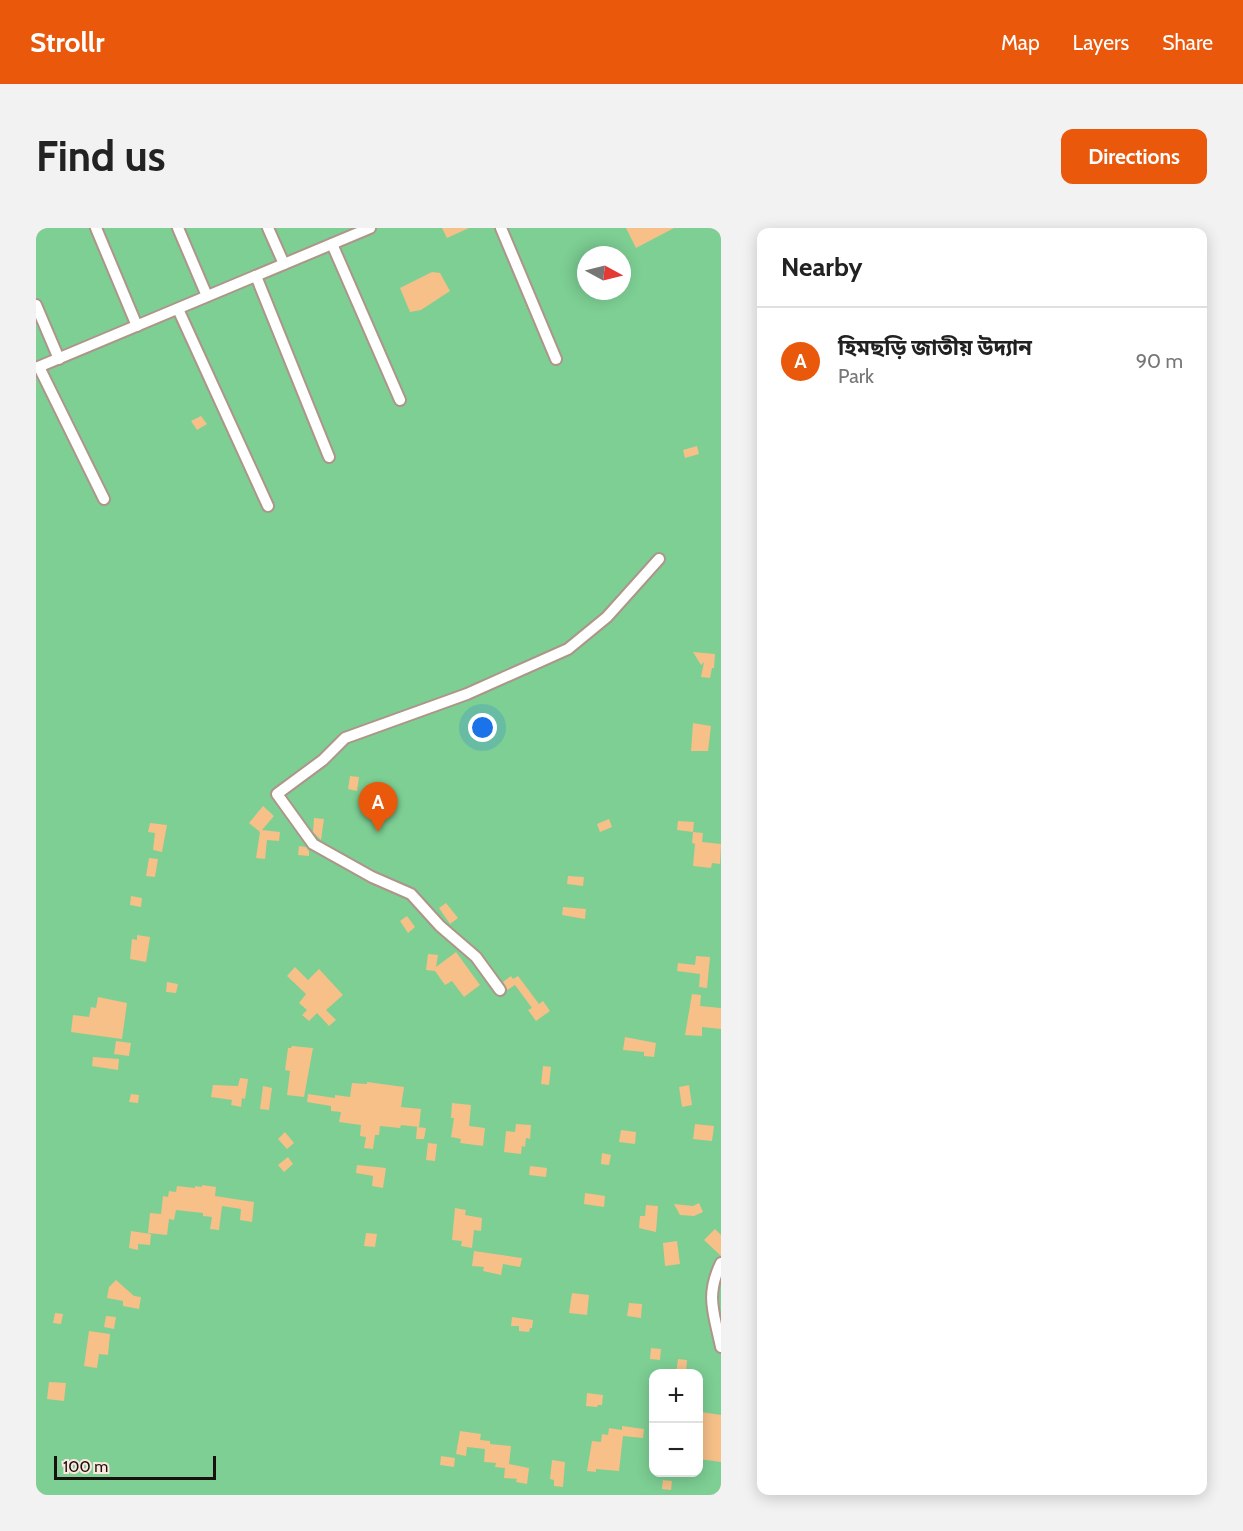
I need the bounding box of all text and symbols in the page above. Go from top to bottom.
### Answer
text: Strollr [30,25,104,59]
text: Map [1001,30,1040,55]
text: Layers [1073,30,1129,55]
text: Share [1162,30,1213,55]
button: Directions [1061,129,1207,184]
text: Find us [36,130,165,182]
north arrow [577,246,631,300]
text: Nearby [781,251,862,283]
text: হিমছড়ি জাতীয় উদ্যান [838,334,1032,361]
text: A [794,349,807,373]
text: 90 m [1136,349,1183,373]
text: Park [838,364,874,388]
your location [468,713,497,742]
pin: A [358,782,398,832]
map controls [649,1369,703,1477]
button: + [649,1369,703,1423]
button: − [649,1423,703,1477]
scale bar [54,1453,216,1480]
text: 100 m [63,1457,108,1476]

